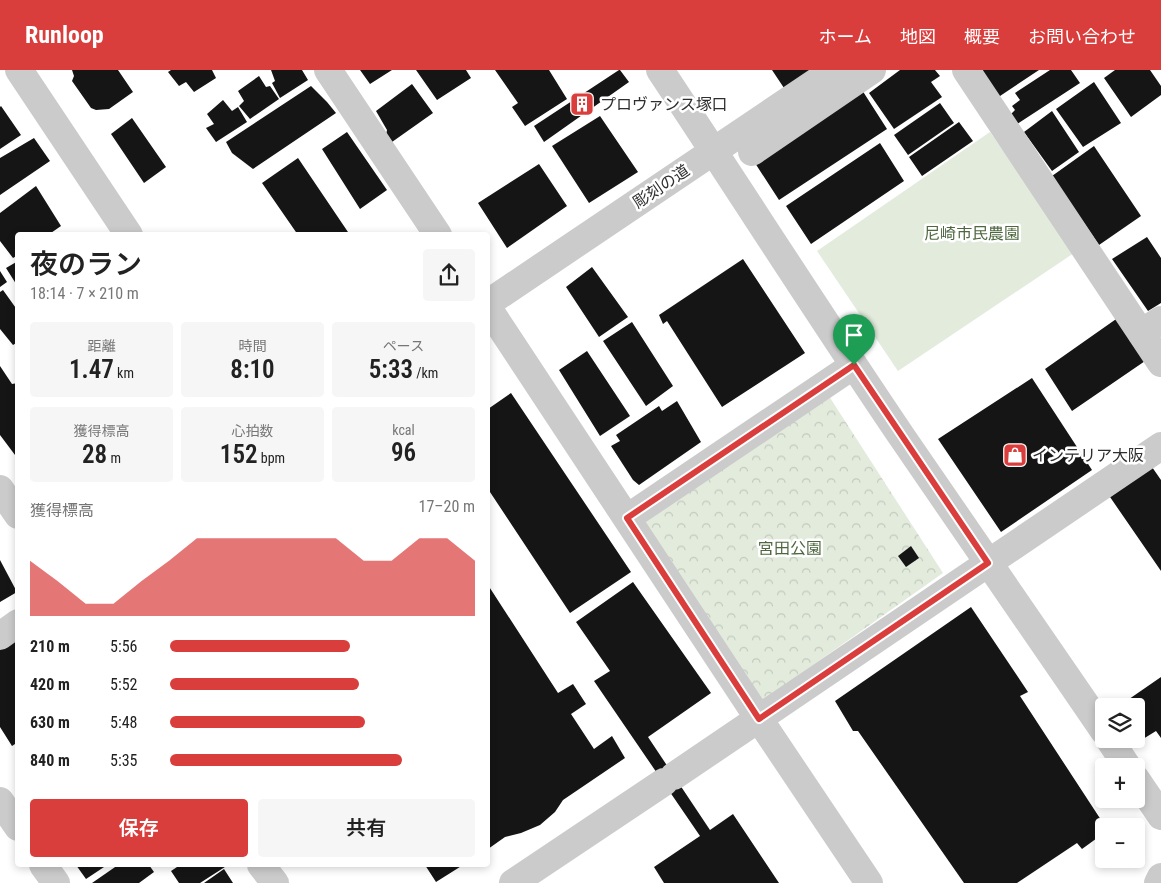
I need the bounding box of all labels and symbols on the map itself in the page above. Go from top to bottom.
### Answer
building icon: プロヴァンス塚口 [569,91,595,117]
place label: プロヴァンス塚口 [600,95,728,114]
street label: 彫刻の道 [629,161,693,212]
park label: 尼崎市民農園 [924,224,1020,243]
pin [833,314,875,365]
shop icon: インテリア大阪 [1002,442,1028,468]
place label: インテリア大阪 [1032,446,1144,465]
park label: 宮田公園 [758,539,822,558]

